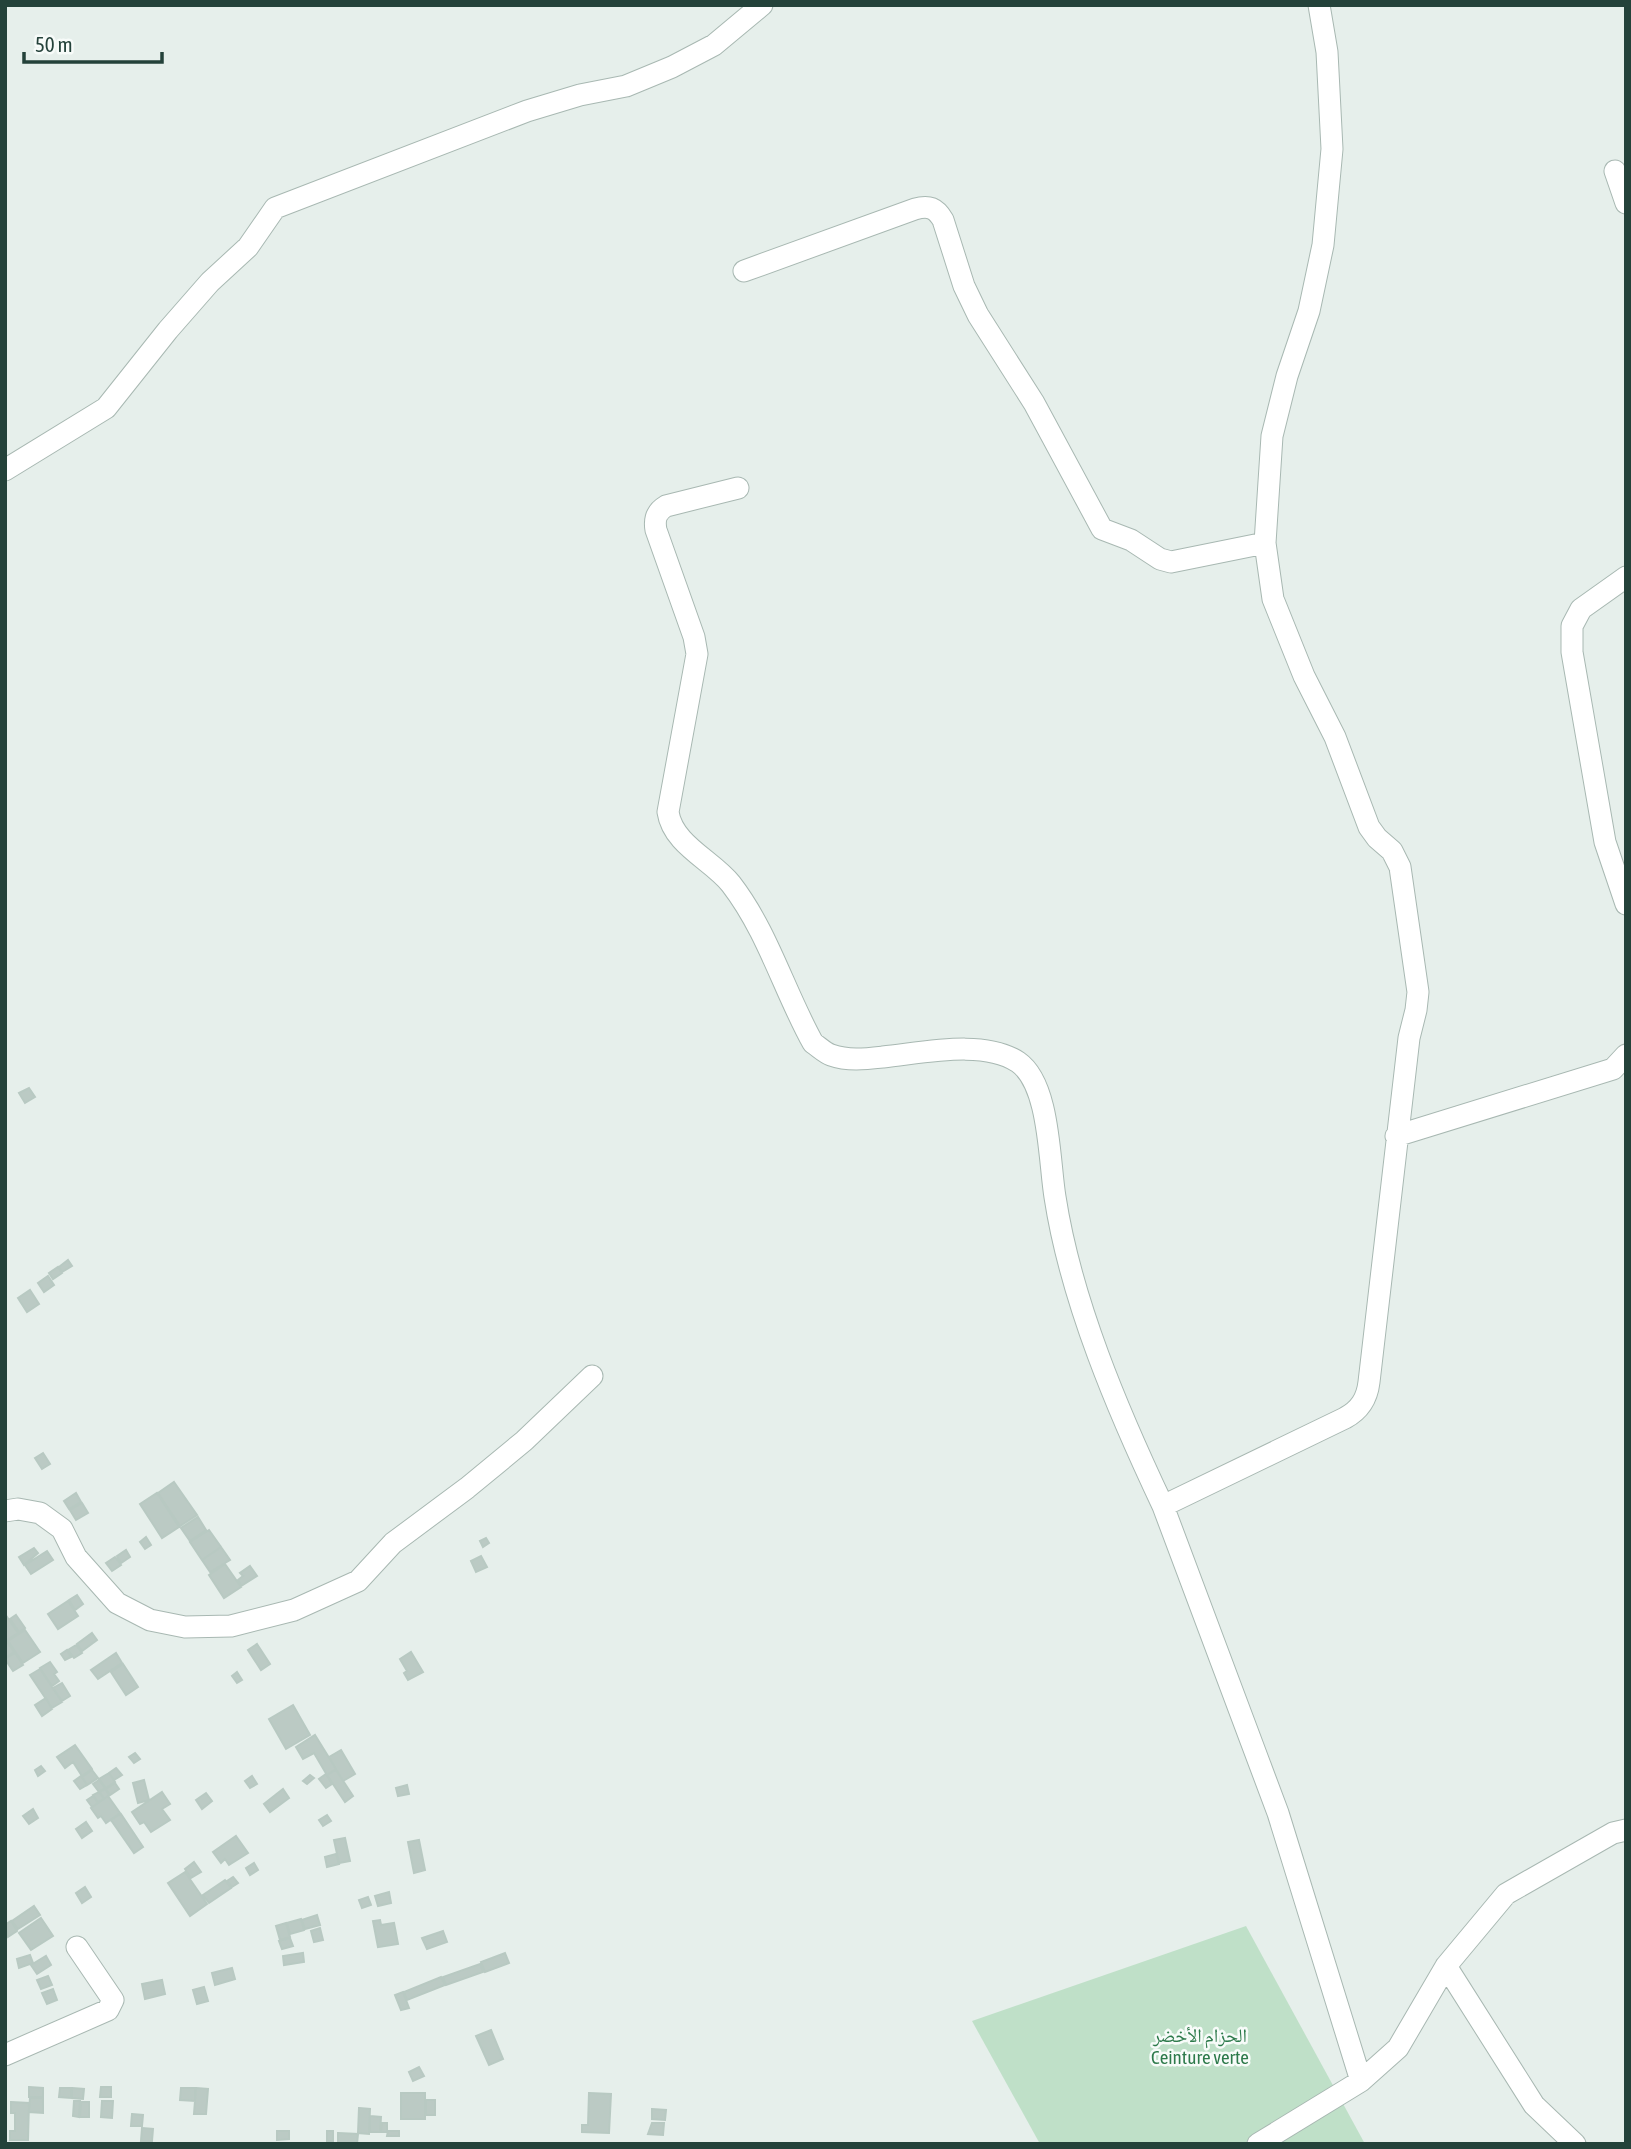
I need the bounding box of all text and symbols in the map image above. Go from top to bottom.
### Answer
scale bar [24,21,163,65]
text: 50 m [35,32,73,56]
park label: الحزام الأخضر Ceinture verte [1151,2024,1249,2068]

